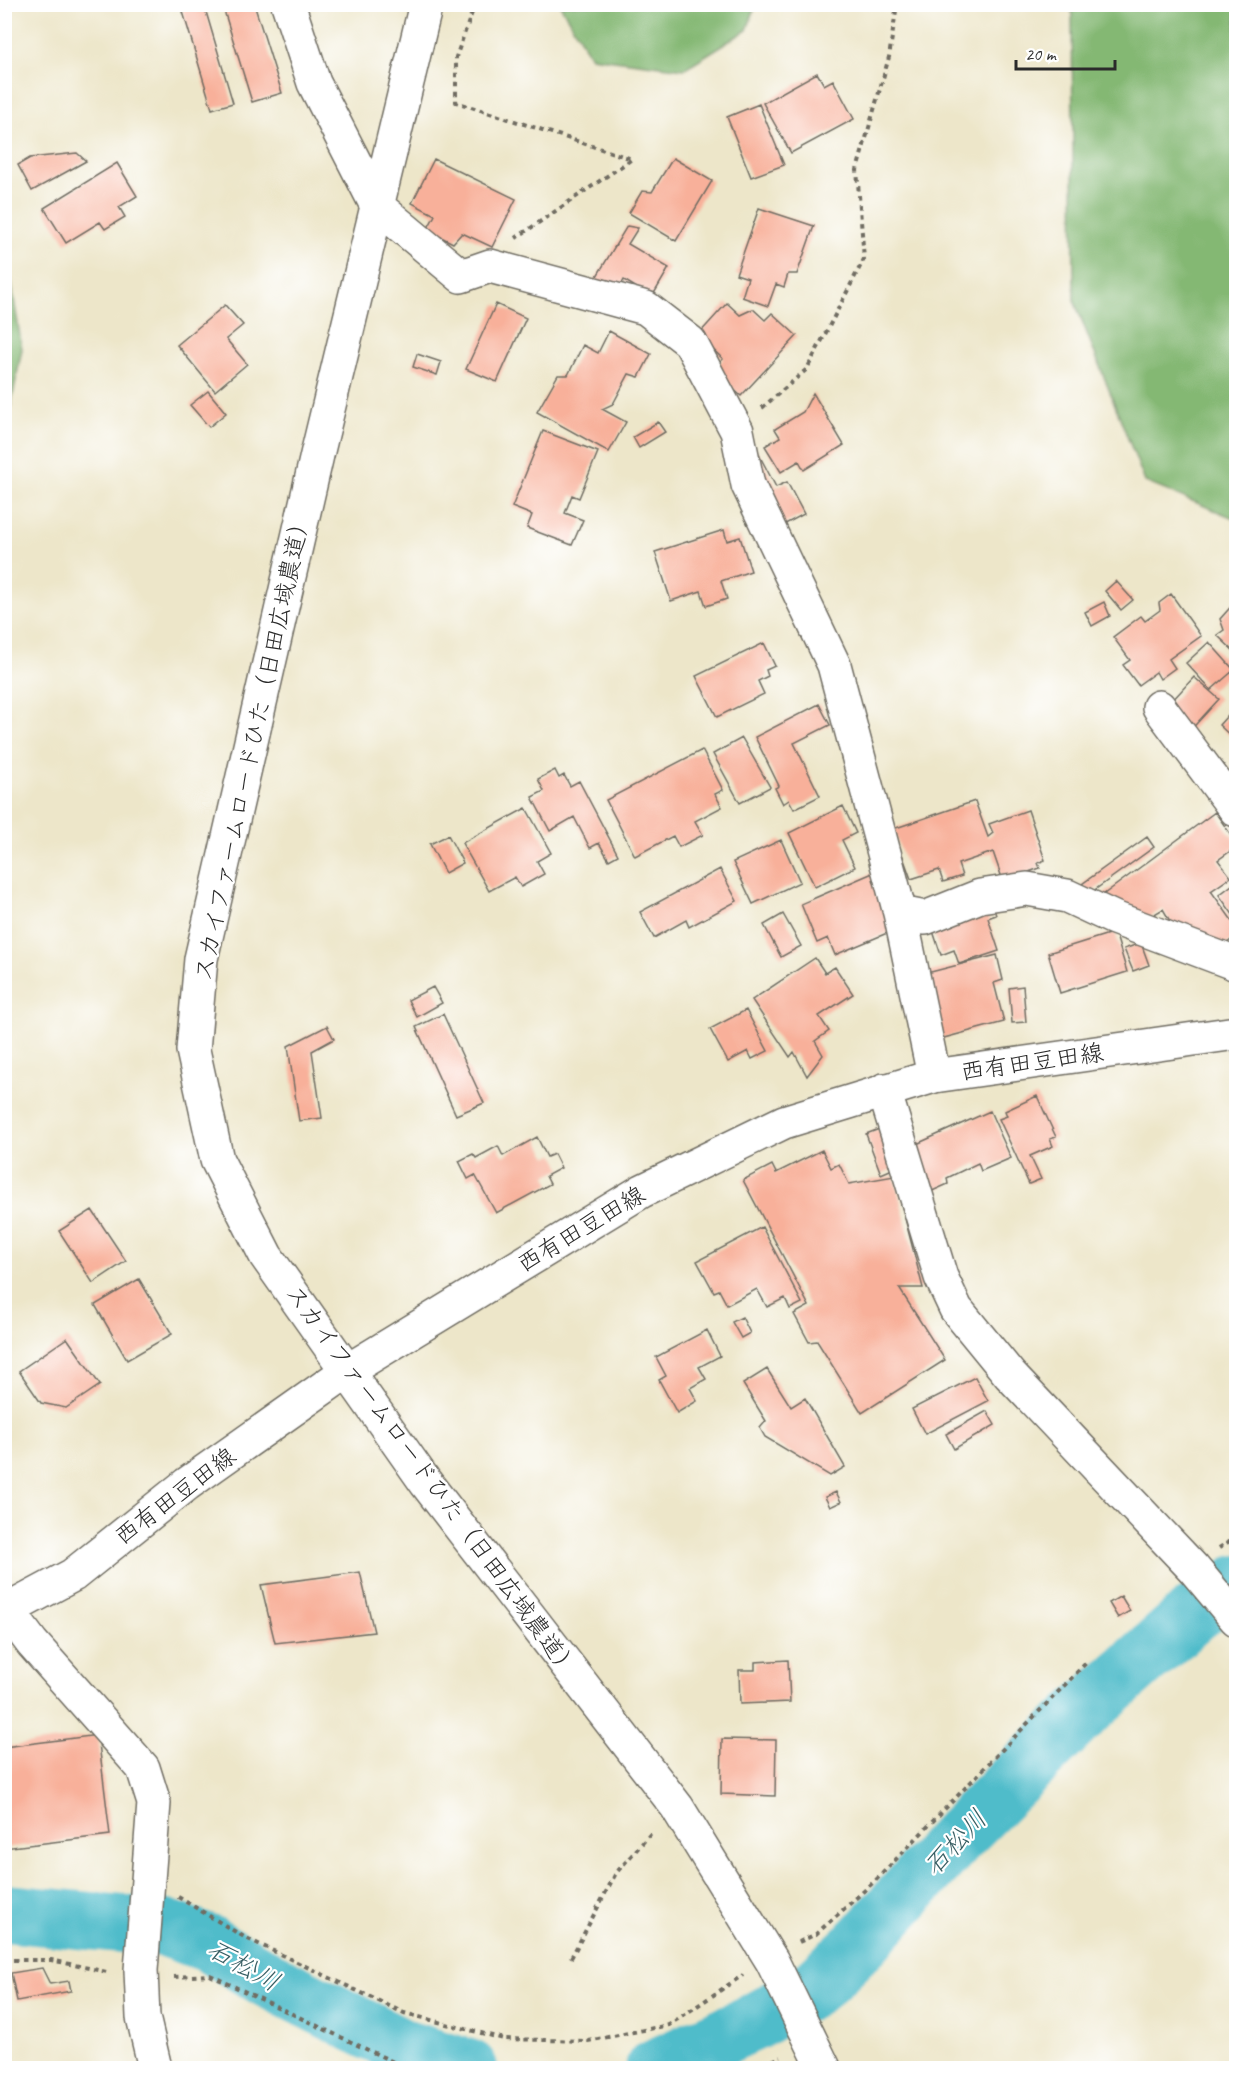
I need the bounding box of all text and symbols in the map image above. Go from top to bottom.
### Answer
scale bar [1016,33,1115,71]
text: 20 m [1025,43,1058,65]
street label: スカイファームロードひた（日田広域農道） [188,509,316,983]
street label: 西有田豆田線 [959,1037,1105,1087]
street label: 西有田豆田線 [512,1179,650,1279]
street label: スカイファームロードひた（日田広域農道） [279,1278,585,1684]
street label: 西有田豆田線 [108,1441,242,1551]
water label: 石松川 [917,1803,994,1882]
water label: 石松川 [202,1932,286,1999]

